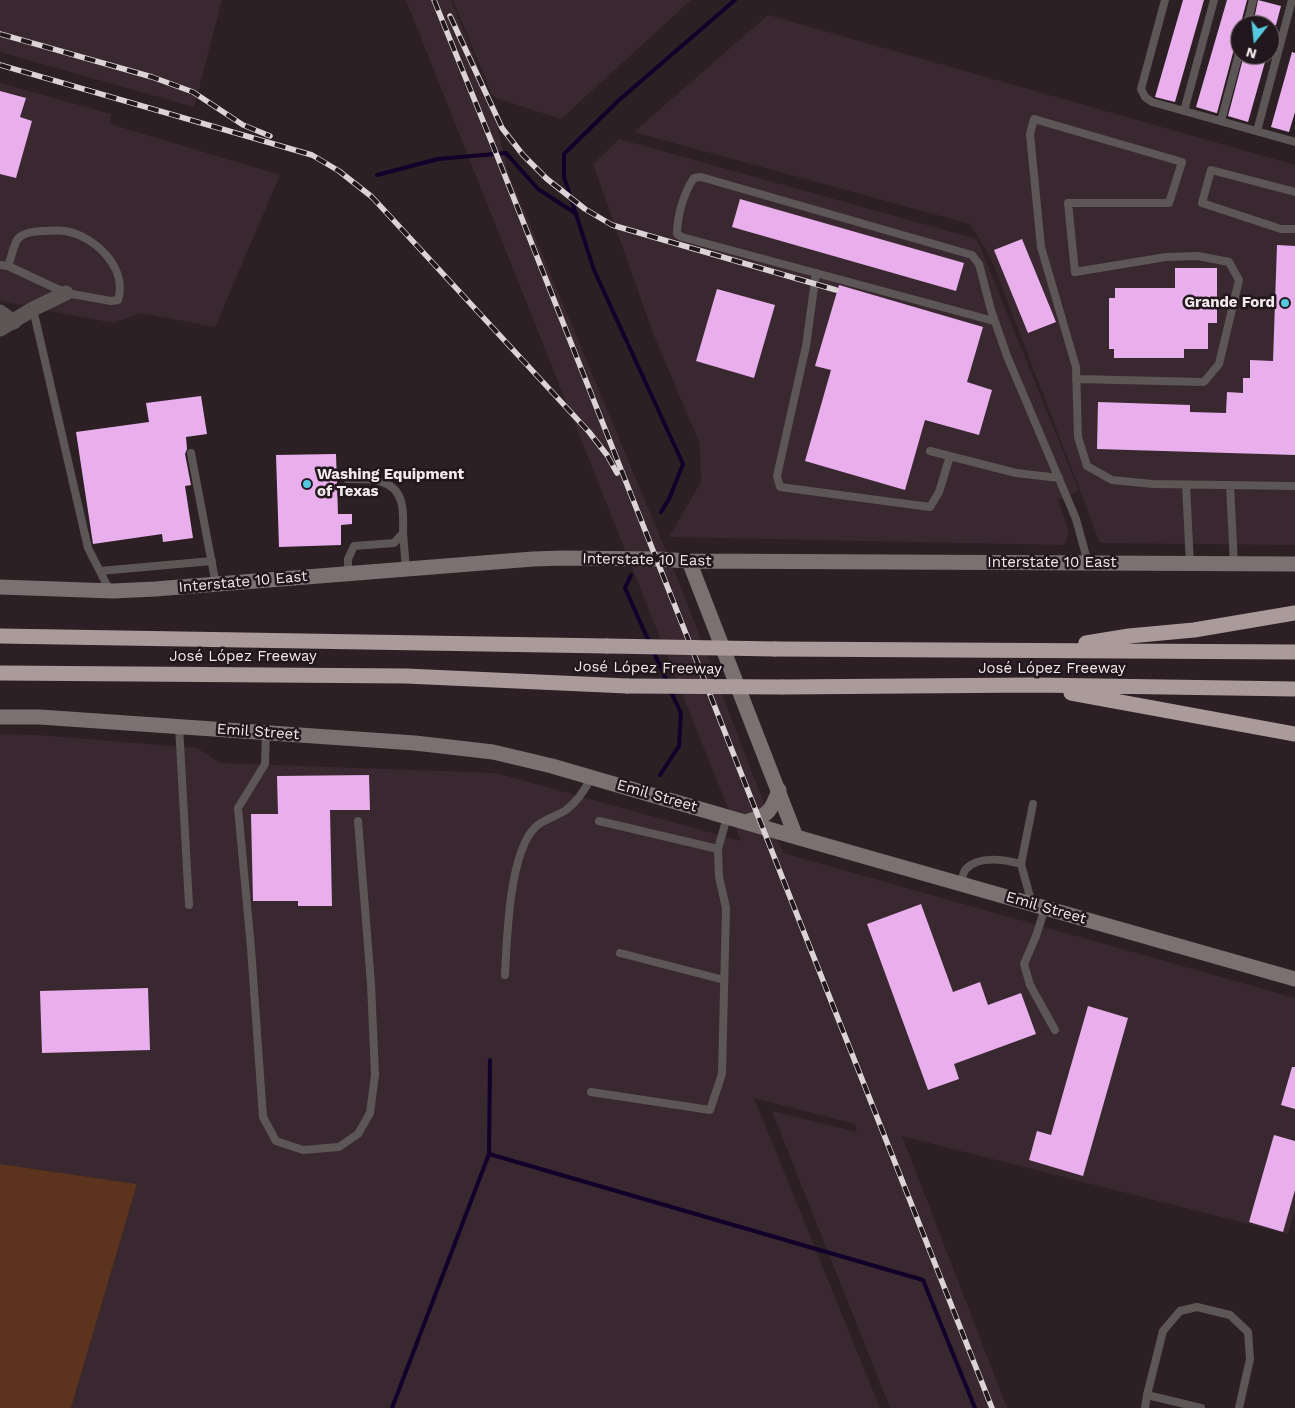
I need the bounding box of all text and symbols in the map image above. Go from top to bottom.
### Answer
north arrow [1230,15,1280,65]
text: N [1244,44,1258,63]
place label: Grande Ford [1184,294,1275,312]
marker: Grande Ford [1279,297,1291,309]
place label: Washing Equipment of Texas [317,466,464,501]
marker: Washing Equipment of Texas [301,478,313,490]
street label: Interstate 10 East [582,550,712,570]
street label: Interstate 10 East [987,554,1117,572]
street label: Interstate 10 East [178,567,308,597]
street label: José López Freeway [169,648,317,666]
street label: José López Freeway [574,658,722,678]
street label: José López Freeway [978,660,1126,678]
street label: Emil Street [216,720,300,744]
street label: Emil Street [615,776,699,816]
street label: Emil Street [1004,888,1088,928]

